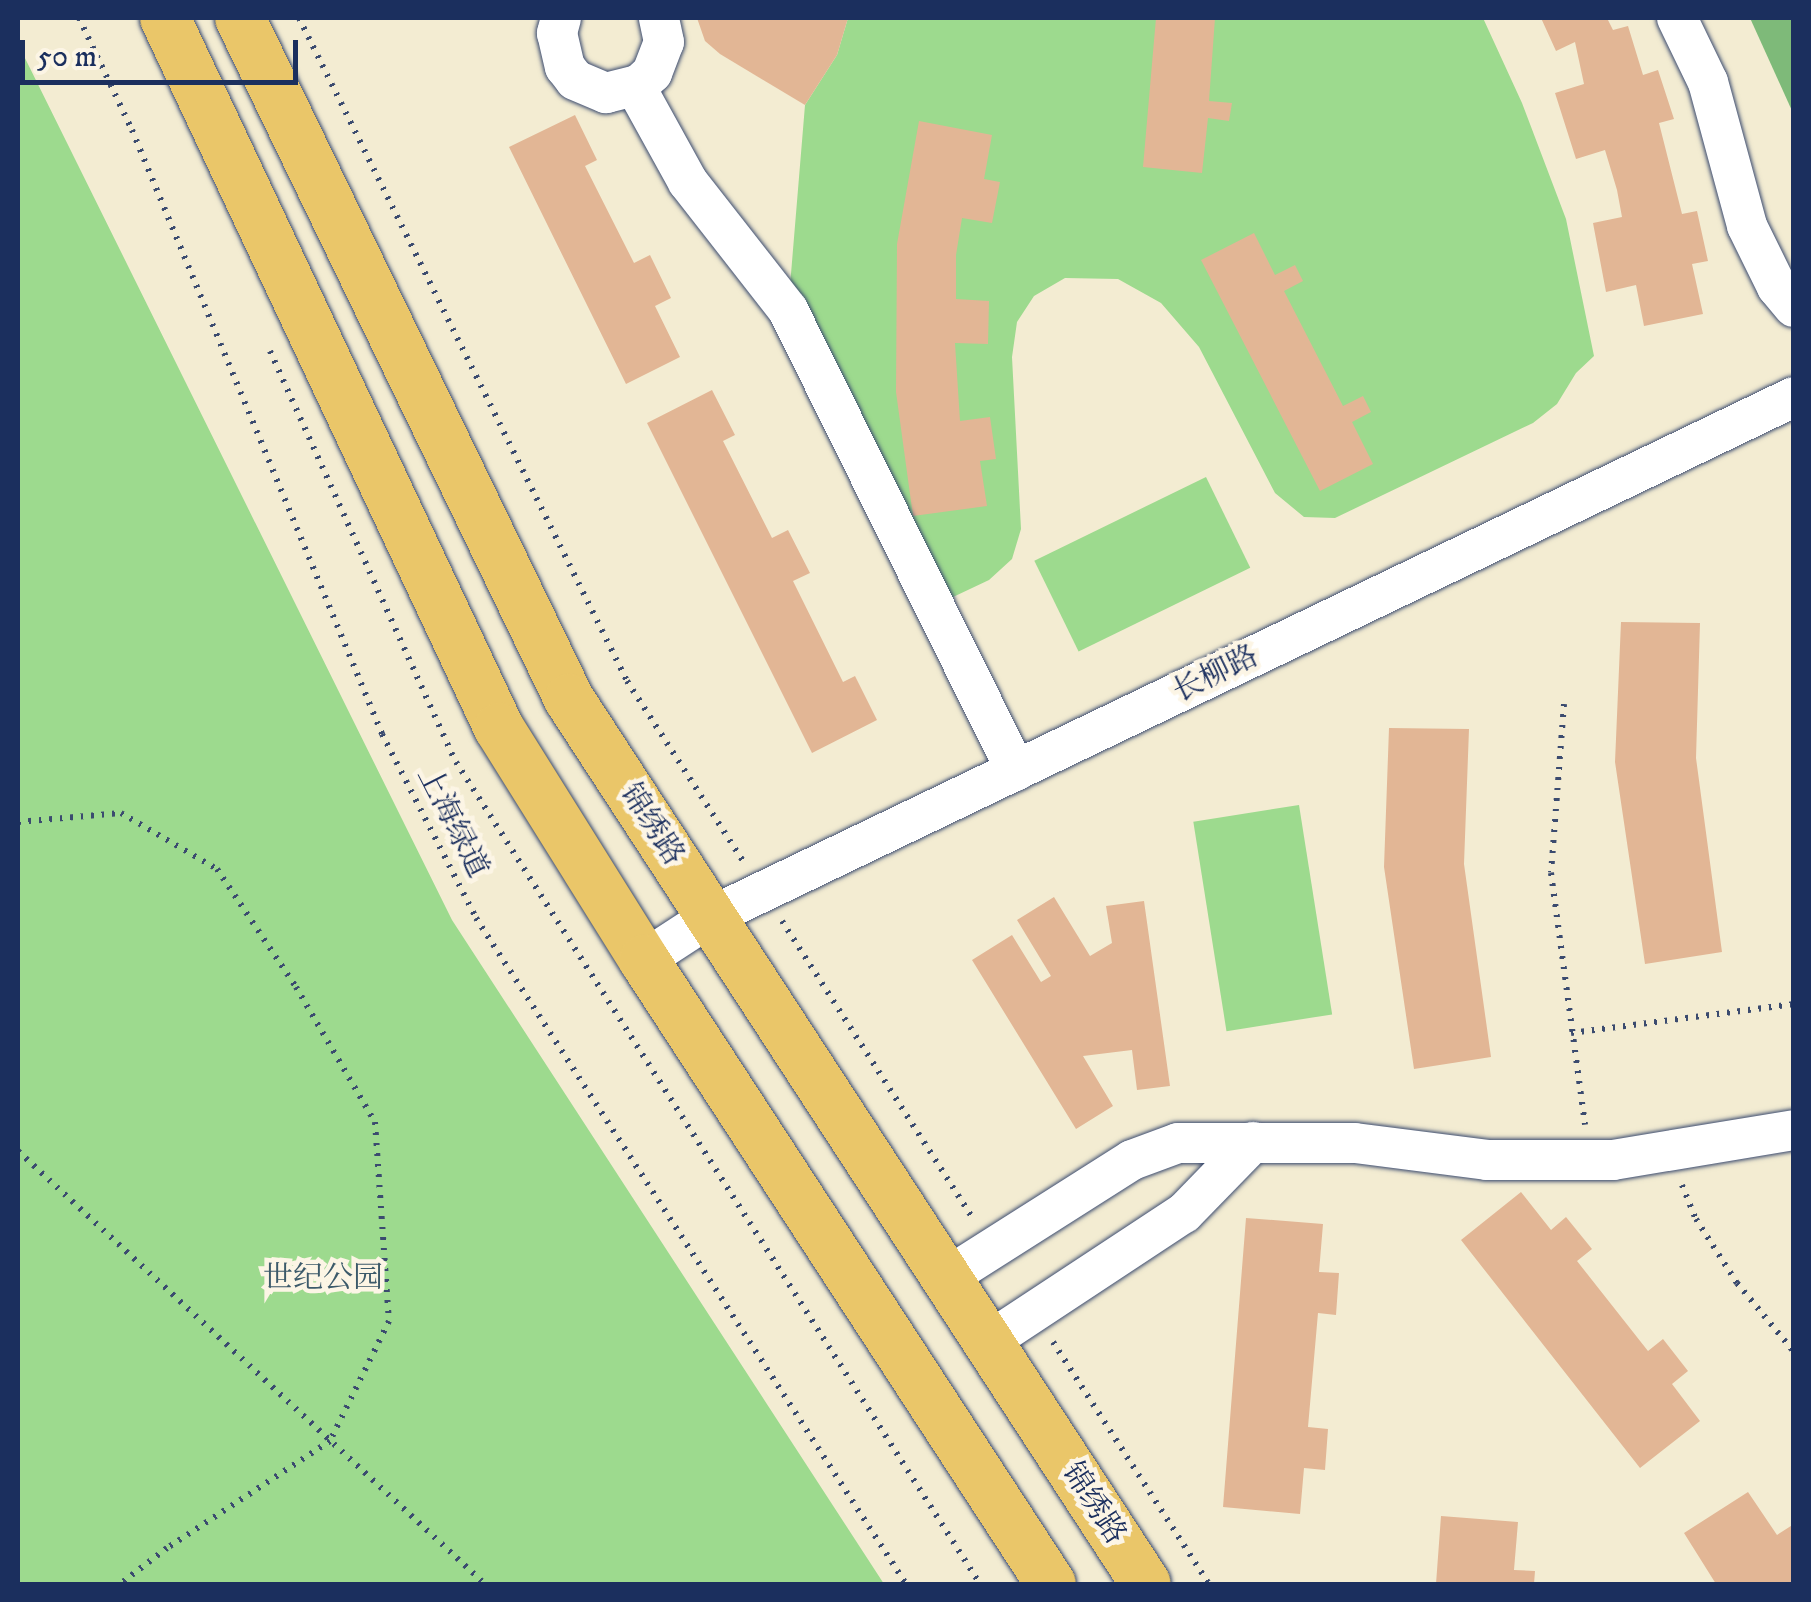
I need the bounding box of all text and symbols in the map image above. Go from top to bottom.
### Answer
scale bar [25,20,302,82]
text: 50 m [37,39,97,76]
street label: 长柳路 [1168,639,1264,711]
street label: 上海绿道 [409,761,495,885]
street label: 锦绣路 [611,777,691,873]
park label: 世纪公园 [263,1261,383,1297]
street label: 锦绣路 [1053,1456,1133,1552]

